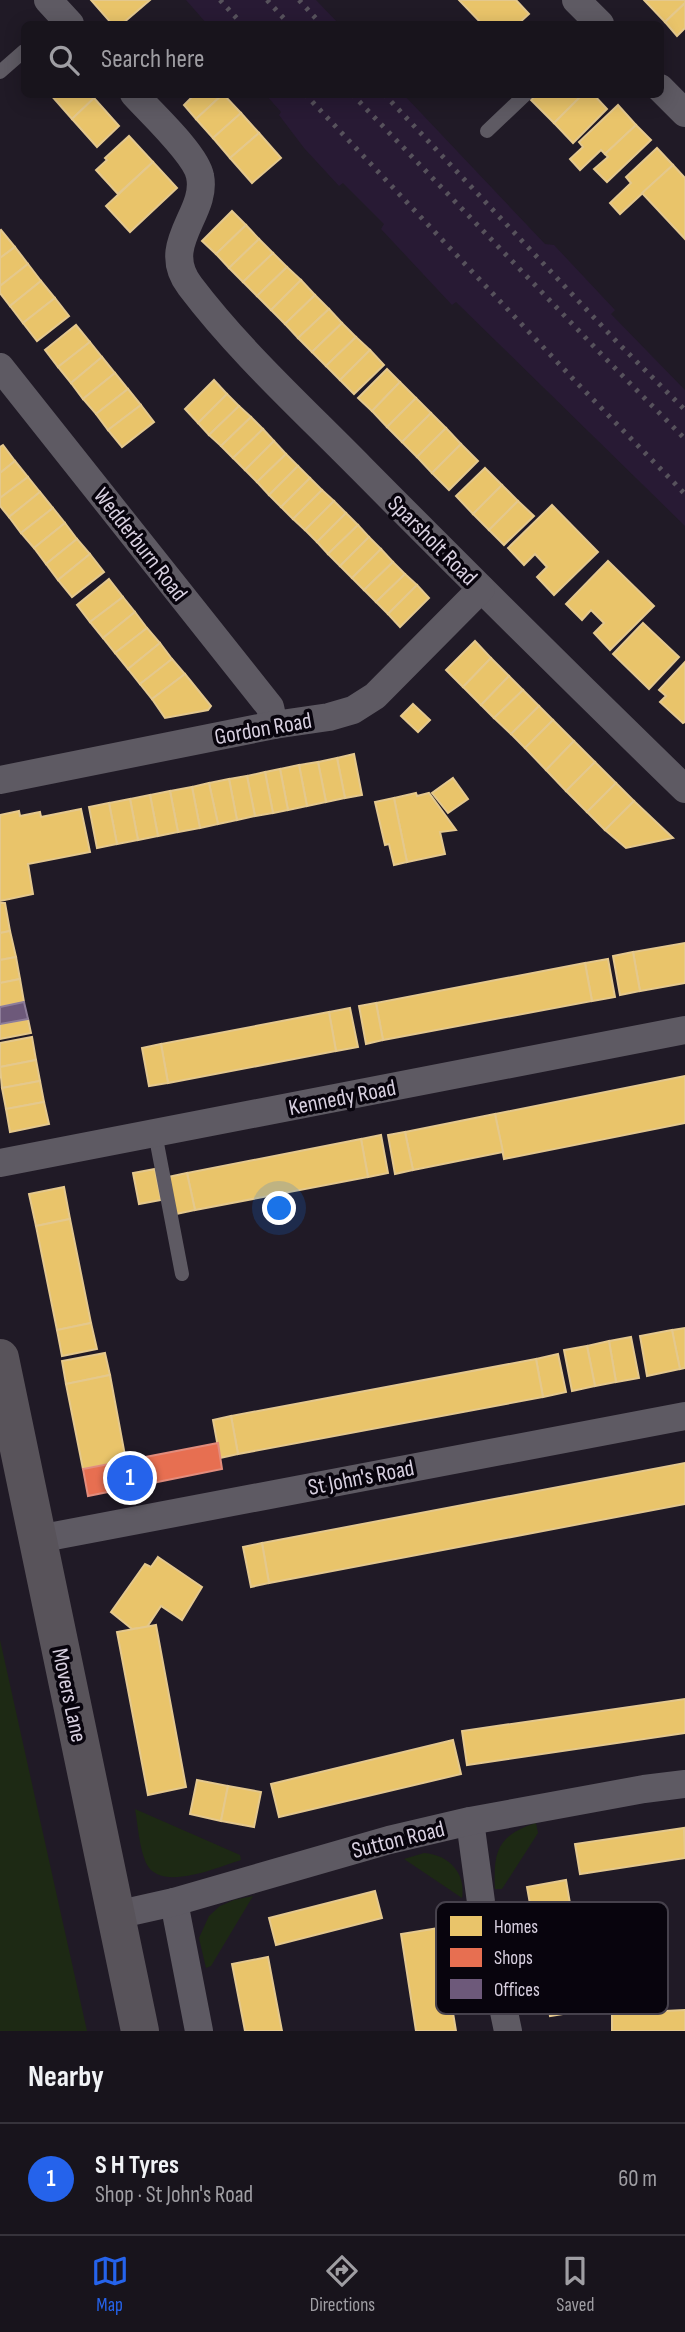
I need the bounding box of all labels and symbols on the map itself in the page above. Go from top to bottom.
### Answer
street label: Wedderburn Road [87,482,193,607]
street label: Sparsholt Road [382,490,483,591]
street label: Gordon Road [212,707,314,751]
street label: Kennedy Road [286,1074,398,1122]
your location [262,1191,296,1225]
pin: 1 [107,1452,153,1504]
street label: St John's Road [306,1454,417,1502]
street label: Movers Lane [45,1646,93,1745]
street label: Sutton Road [349,1815,448,1865]
legend [436,1902,668,2014]
text: Homes [494,1916,538,1939]
text: Shops [494,1947,533,1970]
text: Offices [494,1979,540,2002]

